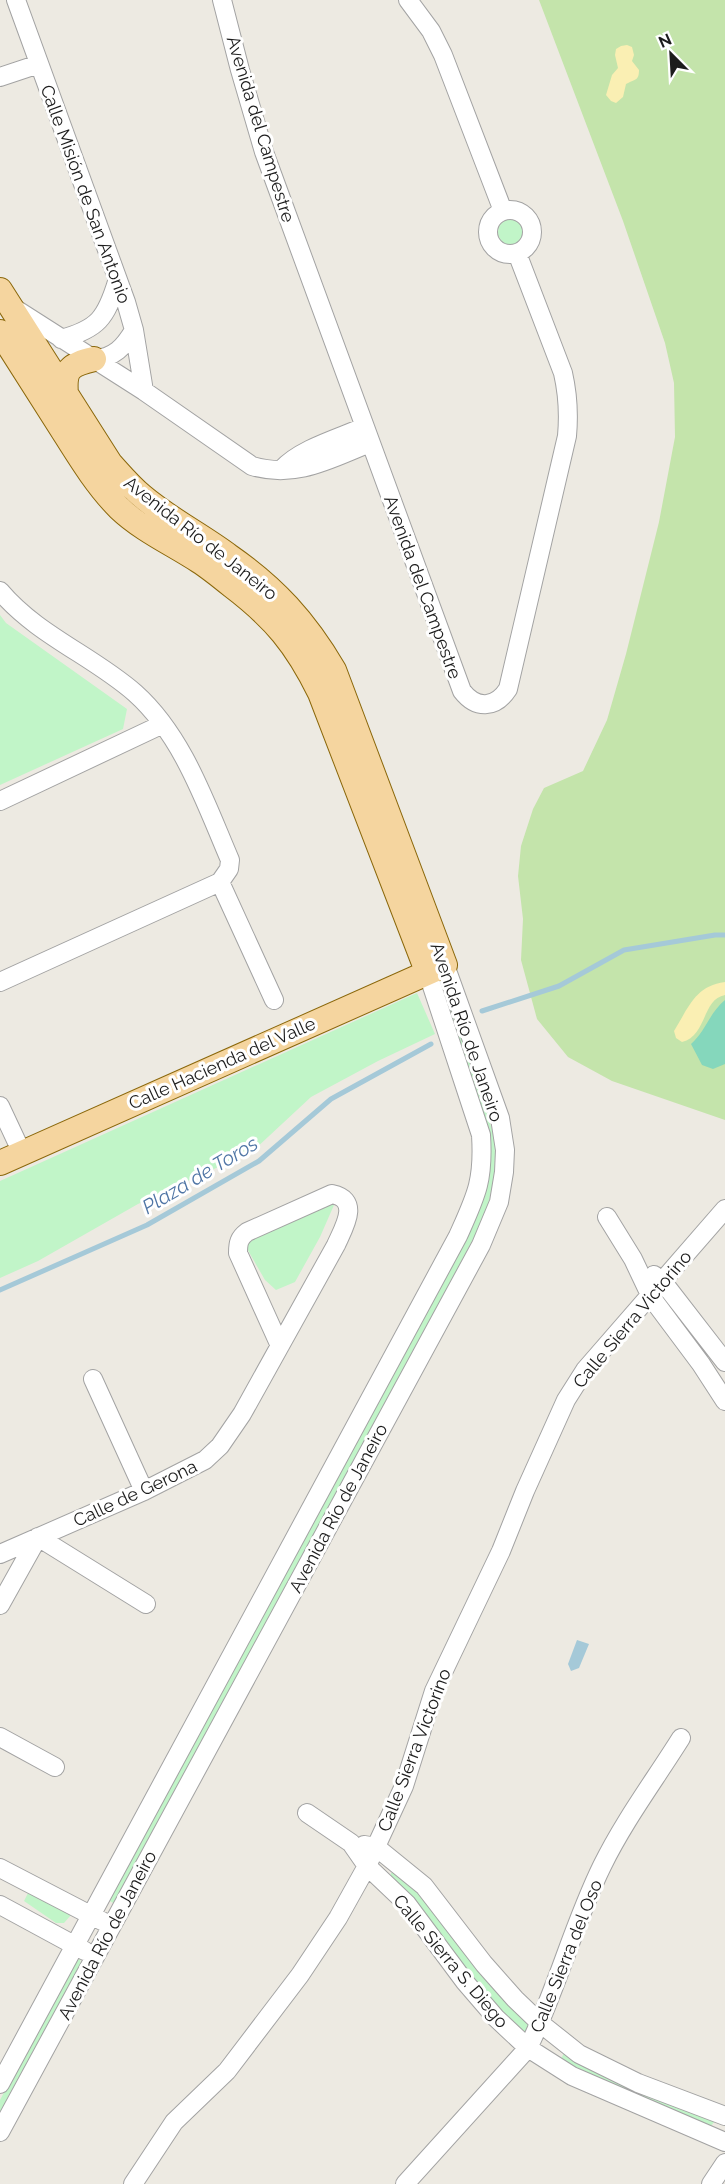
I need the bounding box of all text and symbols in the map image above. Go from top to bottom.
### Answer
north arrow [641,24,701,84]
text: N [656,30,675,52]
street label: Avenida del Campestre [223,33,299,225]
street label: Calle Misión de San Antonio [37,82,135,306]
street label: Avenida Río de Janeiro [120,472,282,604]
street label: Avenida del Campestre [380,492,466,682]
street label: Avenida Río de Janeiro [426,940,508,1125]
street label: Calle Hacienda del Valle [125,1012,319,1114]
water label: Plaza de Toros [138,1131,263,1219]
street label: Calle Sierra Victorino [568,1246,696,1392]
street label: Avenida Río de Janeiro [285,1420,392,1596]
street label: Calle de Gerona [70,1455,200,1531]
street label: Calle Sierra Victorino [373,1665,455,1835]
street label: Avenida Río de Janeiro [54,1847,161,2023]
street label: Calle Sierra del Oso [526,1876,606,2036]
street label: Calle Sierra S. Diego [389,1890,513,2032]

